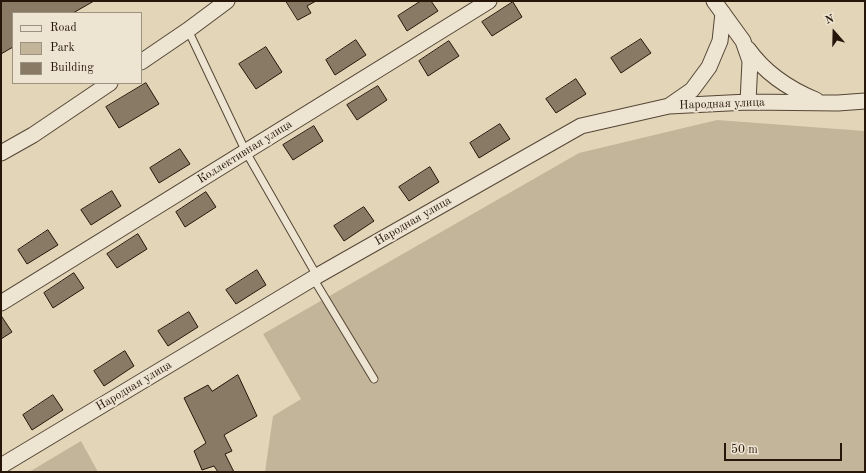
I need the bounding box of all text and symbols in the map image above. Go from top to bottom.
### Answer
legend [12,12,142,84]
north arrow [814,12,854,52]
text: N [824,14,836,27]
text: Road [50,22,77,34]
text: Park [50,42,75,54]
text: Building [50,62,94,74]
street label: Народная улица [679,95,765,113]
street label: Коллективная улица [195,117,295,187]
street label: Народная улица [372,193,454,249]
street label: Народная улица [93,358,175,414]
scale bar [726,435,844,461]
text: 50 m [731,444,758,456]

